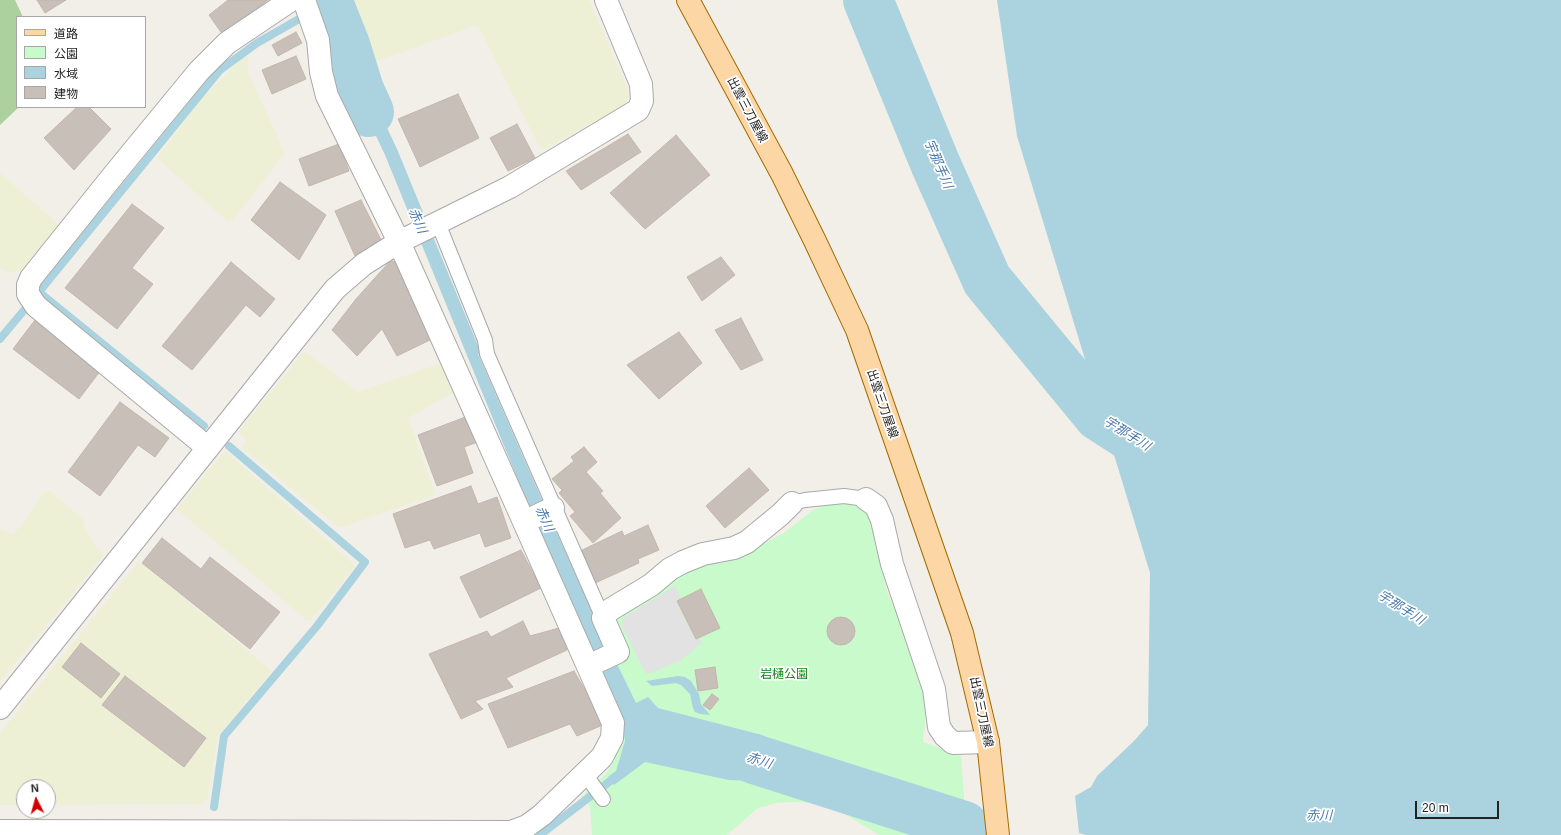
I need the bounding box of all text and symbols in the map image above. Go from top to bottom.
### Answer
legend [16,16,146,108]
text: 道路 [54,27,78,41]
text: 公園 [54,47,78,61]
text: 水域 [54,67,78,81]
street label: 出雲三刀屋線 [724,75,770,145]
text: 建物 [54,87,78,101]
water label: 宇那手川 [921,137,955,191]
water label: 赤川 [405,206,429,236]
street label: 出雲三刀屋線 [863,368,901,440]
water label: 宇那手川 [1101,414,1153,454]
water label: 赤川 [532,504,556,534]
water label: 宇那手川 [1375,588,1427,628]
park label: 岩樋公園 [760,668,808,682]
street label: 出雲三刀屋線 [966,675,996,749]
water label: 赤川 [744,750,774,772]
north arrow [16,779,56,819]
text: N [30,782,39,794]
scale bar [1417,793,1501,819]
text: 20 m [1422,801,1449,815]
water label: 赤川 [1306,808,1332,824]

